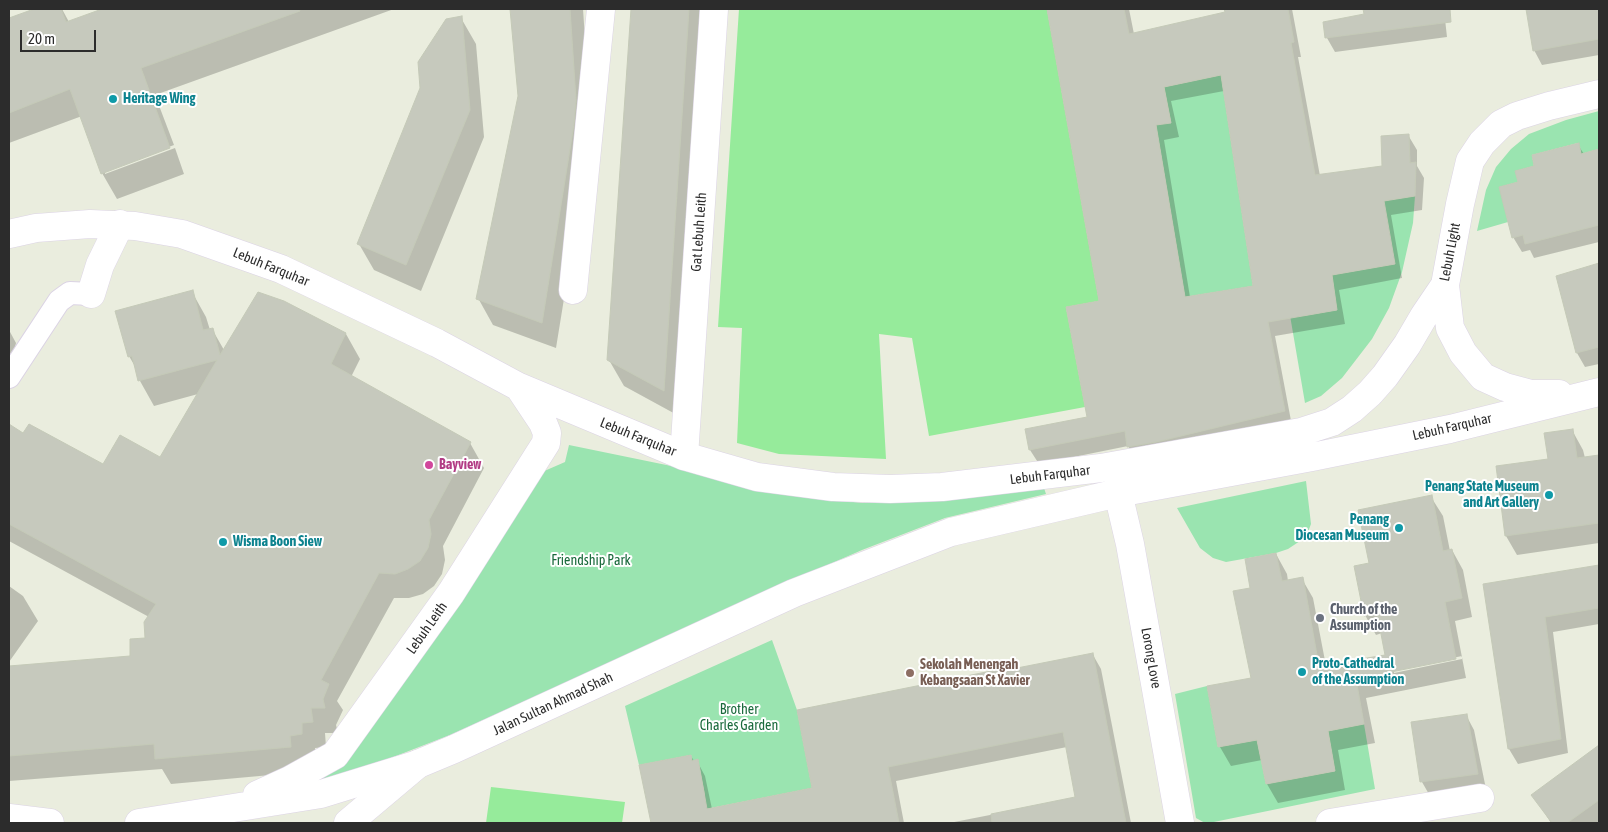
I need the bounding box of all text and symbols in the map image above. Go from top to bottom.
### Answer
scale bar [22,20,99,52]
text: 20 m [28,30,55,47]
place label: Heritage Wing [123,91,196,107]
marker: Heritage Wing [107,93,119,105]
street label: Gat Lebuh Leith [688,192,710,272]
street label: Lebuh Light [1436,221,1464,283]
street label: Lebuh Farquhar [230,244,312,290]
street label: Lebuh Farquhar [1411,410,1493,444]
street label: Lebuh Farquhar [597,414,679,460]
place label: Bayview [439,457,481,473]
marker: Bayview [423,459,435,471]
street label: Lebuh Farquhar [1009,462,1091,488]
place label: Penang State Museum and Art Gallery [1425,479,1539,512]
marker: Penang State Museum and Art Gallery [1543,489,1555,501]
place label: Penang Diocesan Museum [1295,512,1389,544]
marker: Penang Diocesan Museum [1393,522,1405,534]
place label: Wisma Boon Siew [233,534,322,550]
marker: Wisma Boon Siew [217,536,229,548]
park label: Friendship Park [551,553,631,569]
street label: Lebuh Leith [403,599,451,657]
place label: Church of the Assumption [1330,602,1397,634]
marker: Church of the Assumption [1314,612,1326,624]
street label: Lorong Love [1137,626,1165,690]
place label: Proto-Cathedral of the Assumption [1312,656,1404,689]
place label: Sekolah Menengah Kebangsaan St Xavier [920,657,1030,690]
marker: Proto-Cathedral of the Assumption [1296,666,1308,678]
marker: Sekolah Menengah Kebangsaan St Xavier [904,667,916,679]
street label: Jalan Sultan Ahmad Shah [490,669,616,739]
park label: Brother Charles Garden [700,702,778,734]

